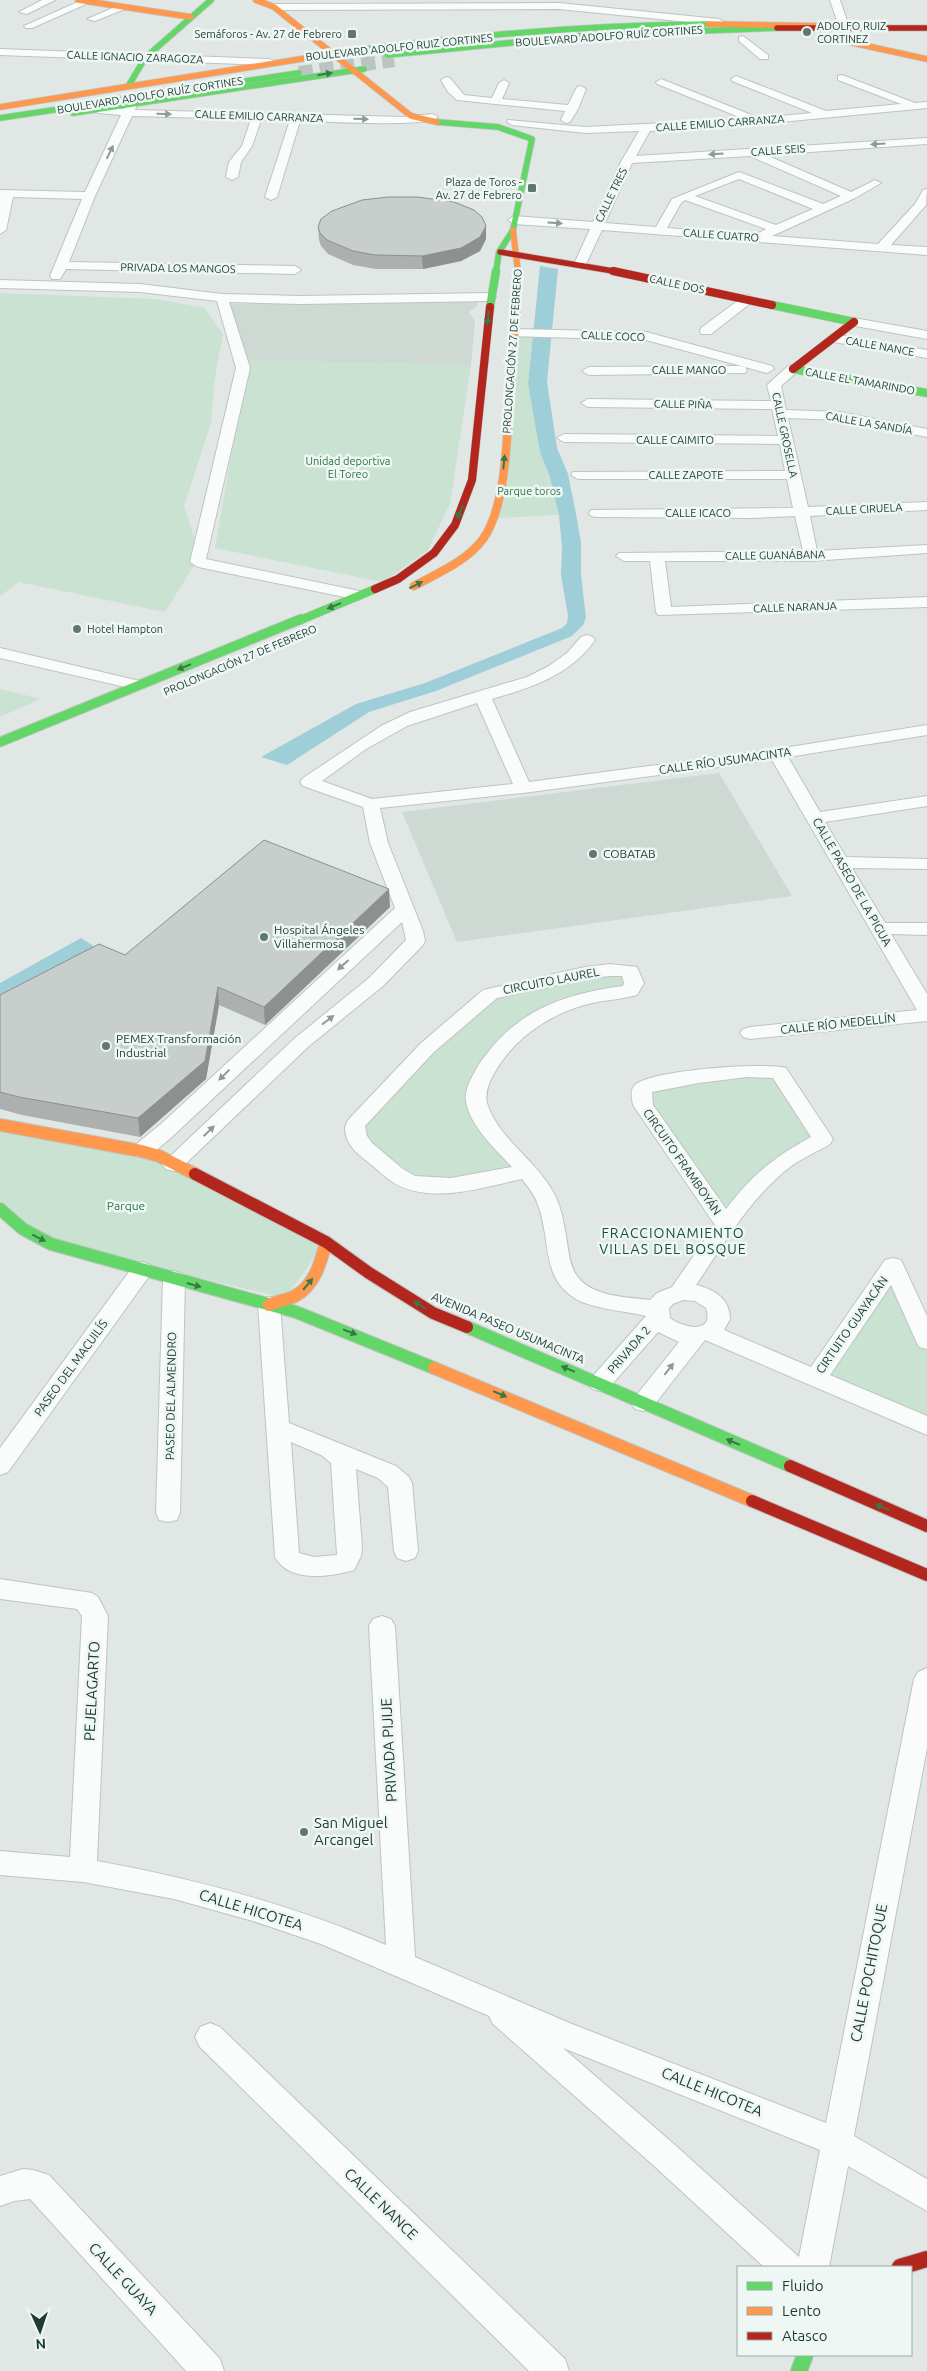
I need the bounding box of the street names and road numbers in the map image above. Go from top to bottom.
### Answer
street label: BOULEVARD ADOLFO RUÍZ CORTINES [515,22,703,49]
street label: BOULEVARD ADOLFO RUIZ CORTINES [305,31,493,63]
street label: CALLE IGNACIO ZARAGOZA [66,49,204,65]
street label: BOULEVARD ADOLFO RUÍZ CORTINES [56,73,244,116]
street label: CALLE EMILIO CARRANZA [194,108,324,124]
street label: CALLE EMILIO CARRANZA [655,112,786,133]
street label: CALLE SEIS [750,142,806,158]
street label: CALLE TRES [593,166,629,224]
street label: CALLE CUATRO [683,226,759,244]
street label: PRIVADA LOS MANGOS [120,261,236,275]
street label: PROLONGACIÓN 27 DE FEBRERO [499,268,524,434]
street label: CALLE DOS [648,272,706,296]
street label: CALLE COCO [581,329,645,343]
street label: CALLE NANCE [845,334,915,358]
street label: CALLE MANGO [652,364,726,376]
street label: CALLE EL TAMARINDO [804,365,916,397]
street label: CALLE GROSELLA [770,391,800,480]
street label: CALLE PIÑA [654,397,713,411]
street label: CALLE LA SANDÍA [825,408,914,437]
street label: CALLE CAIMITO [636,434,714,446]
street label: CALLE ZAPOTE [649,469,723,481]
street label: CALLE CIRUELA [825,501,904,517]
street label: CALLE ICACO [665,507,731,519]
street label: CALLE GUANÁBANA [725,547,826,562]
street label: CALLE NARANJA [753,600,838,614]
street label: PROLONGACIÓN 27 DE FEBRERO [161,621,318,698]
street label: CALLE RÍO USUMACINTA [658,745,792,776]
street label: CALLE PASEO DE LA PIGUA [810,815,895,948]
street label: CIRCUITO LAUREL [502,965,600,996]
street label: CALLE RÍO MEDELLÍN [780,1011,896,1036]
street label: CIRCUITO FRAMBOYÁN [641,1106,724,1217]
street label: CIRTUITO GUAYACÁN [813,1274,890,1376]
street label: AVENIDA PASEO USUMACINTA [430,1289,587,1366]
street label: PASEO DEL MACUILÍS [31,1317,110,1418]
street label: PRIVADA 2 [605,1323,653,1376]
street label: PASEO DEL ALMENDRO [163,1332,178,1460]
street label: PEJELAGARTO [80,1641,103,1741]
street label: PRIVADA PIJIJE [377,1698,400,1802]
street label: CALLE HICOTEA [197,1886,305,1933]
street label: CALLE POCHITOQUE [847,1902,890,2044]
street label: CALLE HICOTEA [659,2063,766,2120]
street label: CALLE NANCE [341,2164,421,2243]
street label: CALLE GUAYA [86,2239,161,2319]

